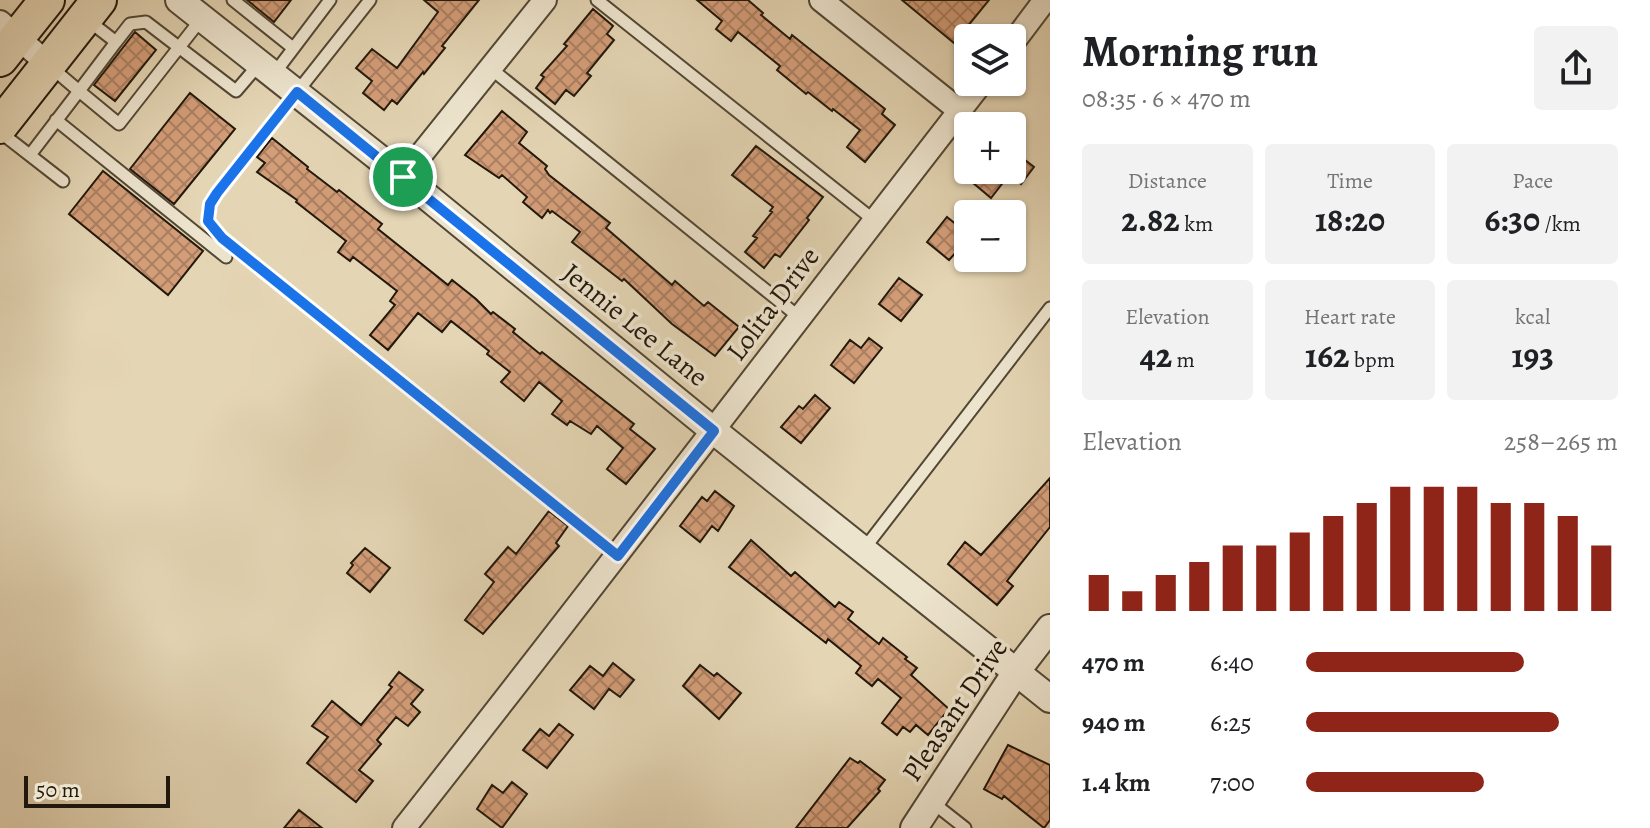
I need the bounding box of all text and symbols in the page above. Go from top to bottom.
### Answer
text: Morning run [1082,21,1318,81]
map controls [954,24,1026,272]
button: layers [954,24,1026,96]
button: share [1534,26,1618,110]
text: 08:35 · 6 × 470 m [1082,81,1251,116]
button: + [954,112,1026,184]
pin [369,143,437,211]
icon: arrive [381,155,425,199]
text: Distance [1128,166,1207,196]
text: Time [1327,166,1373,196]
text: Pace [1512,166,1553,196]
text: 2.82 [1121,196,1180,243]
text: 18:20 [1315,196,1385,243]
text: 6:30 [1484,196,1540,243]
button: − [954,200,1026,272]
text: km [1180,209,1213,239]
text: /km [1540,209,1581,239]
street label: Lolita Drive [718,239,828,369]
street label: Jennie Lee Lane [554,254,716,396]
text: Elevation [1125,302,1210,332]
text: Heart rate [1304,302,1396,332]
text: kcal [1515,302,1550,332]
text: 42 [1140,332,1172,379]
text: 162 [1305,332,1350,379]
text: 193 [1511,332,1554,379]
text: m [1172,345,1195,375]
text: bpm [1350,345,1395,375]
text: Elevation [1082,424,1182,459]
text: 258–265 m [1504,424,1618,459]
street label: Pleasant Drive [893,631,1017,789]
text: 470 m [1082,645,1145,680]
text: 6:40 [1210,645,1254,680]
text: 940 m [1082,705,1146,740]
text: 6:25 [1210,705,1252,740]
text: 1.4 km [1082,765,1150,800]
text: 7:00 [1210,765,1255,800]
scale bar [24,772,170,808]
text: 50 m [36,775,80,805]

